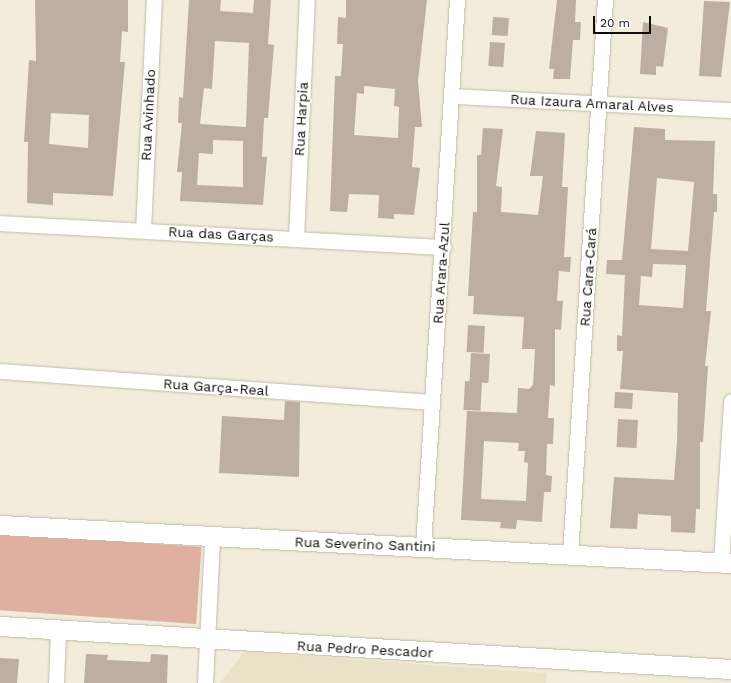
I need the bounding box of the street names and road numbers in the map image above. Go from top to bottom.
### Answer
street label: Rua Avinhado [137,68,159,162]
street label: Rua Harpia [291,81,311,157]
street label: Rua Izaura Amaral Alves [509,90,675,116]
street label: Rua Arara-Azul [429,221,453,325]
street label: Rua das Garças [168,223,274,245]
street label: Rua Cara-Cará [576,227,600,327]
street label: Rua Garça-Real [163,375,269,399]
street label: Rua Severino Santini [294,533,436,555]
street label: Rua Pedro Pescador [296,637,434,661]

